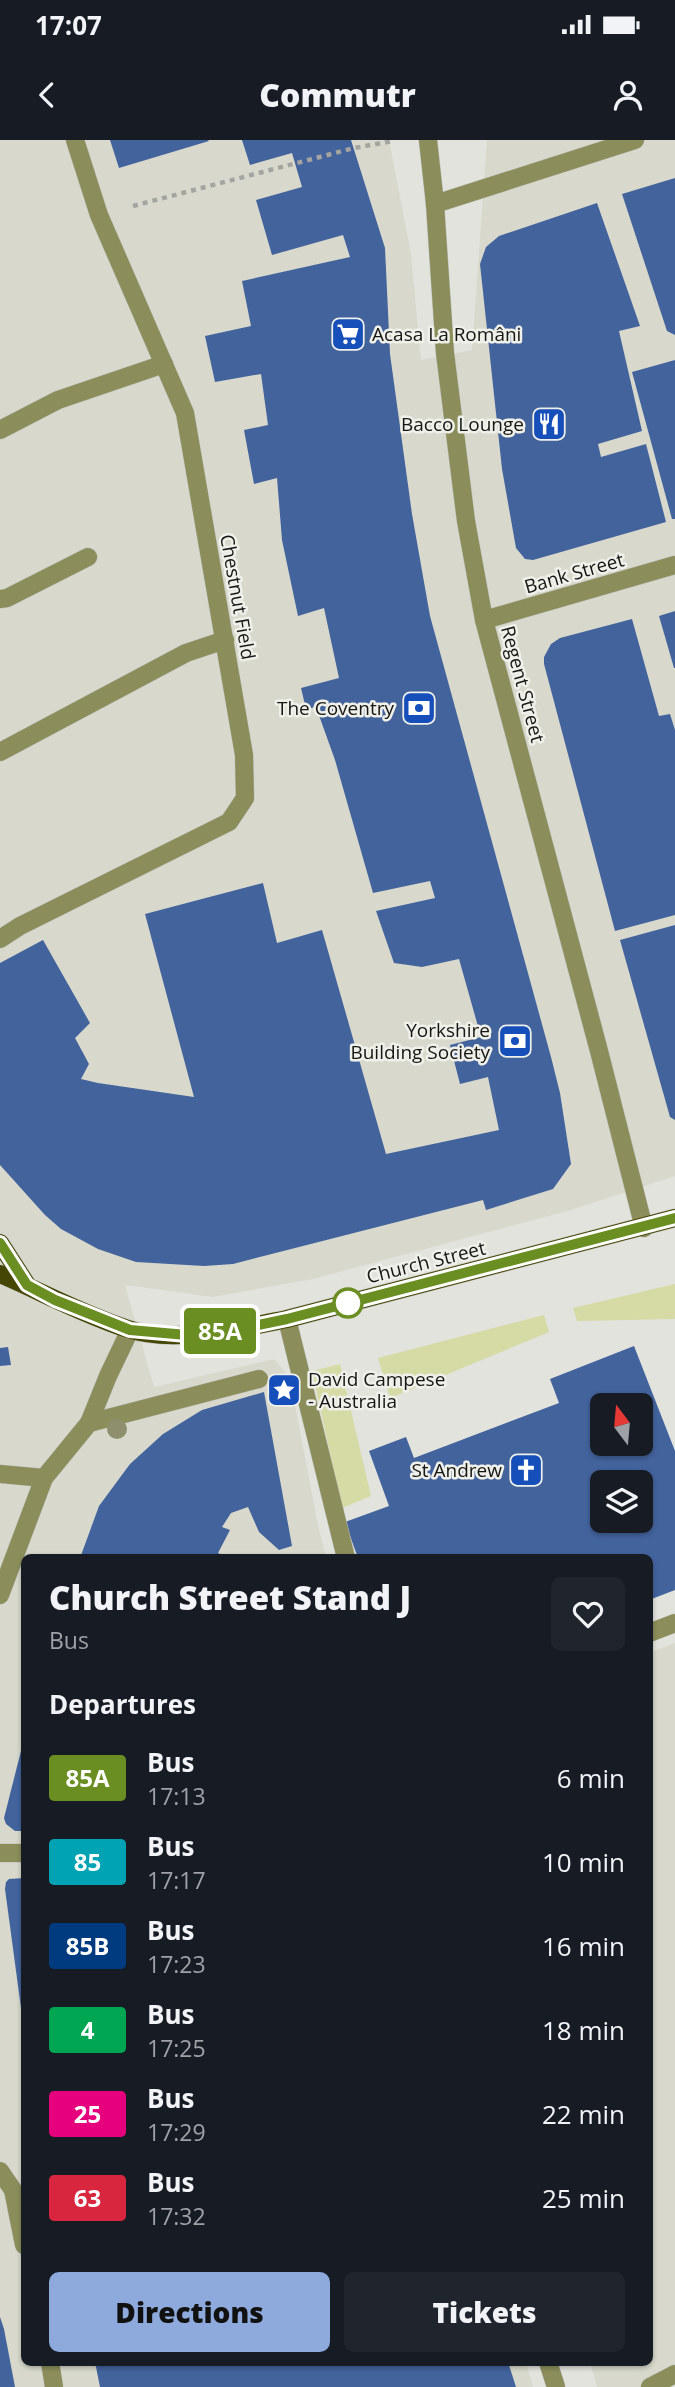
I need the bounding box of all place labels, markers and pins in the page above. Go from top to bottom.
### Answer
supermarket icon: Acasa La Români [329,315,367,353]
place label: Acasa La Români [372,321,521,347]
restaurant icon: Bacco Lounge [530,405,568,443]
place label: Bacco Lounge [401,411,524,437]
bank icon: The Coventry [400,689,438,727]
place label: The Coventry [277,695,394,721]
place label: Yorkshire Building Society [350,1017,490,1065]
bank icon: Yorkshire Building Society [496,1022,534,1060]
unlabelled marker [333,1288,363,1318]
place label: David Campese - Australia [308,1366,445,1414]
place icon: David Campese - Australia [265,1371,303,1409]
church icon: St Andrew [507,1451,545,1489]
place label: St Andrew [411,1457,502,1483]

